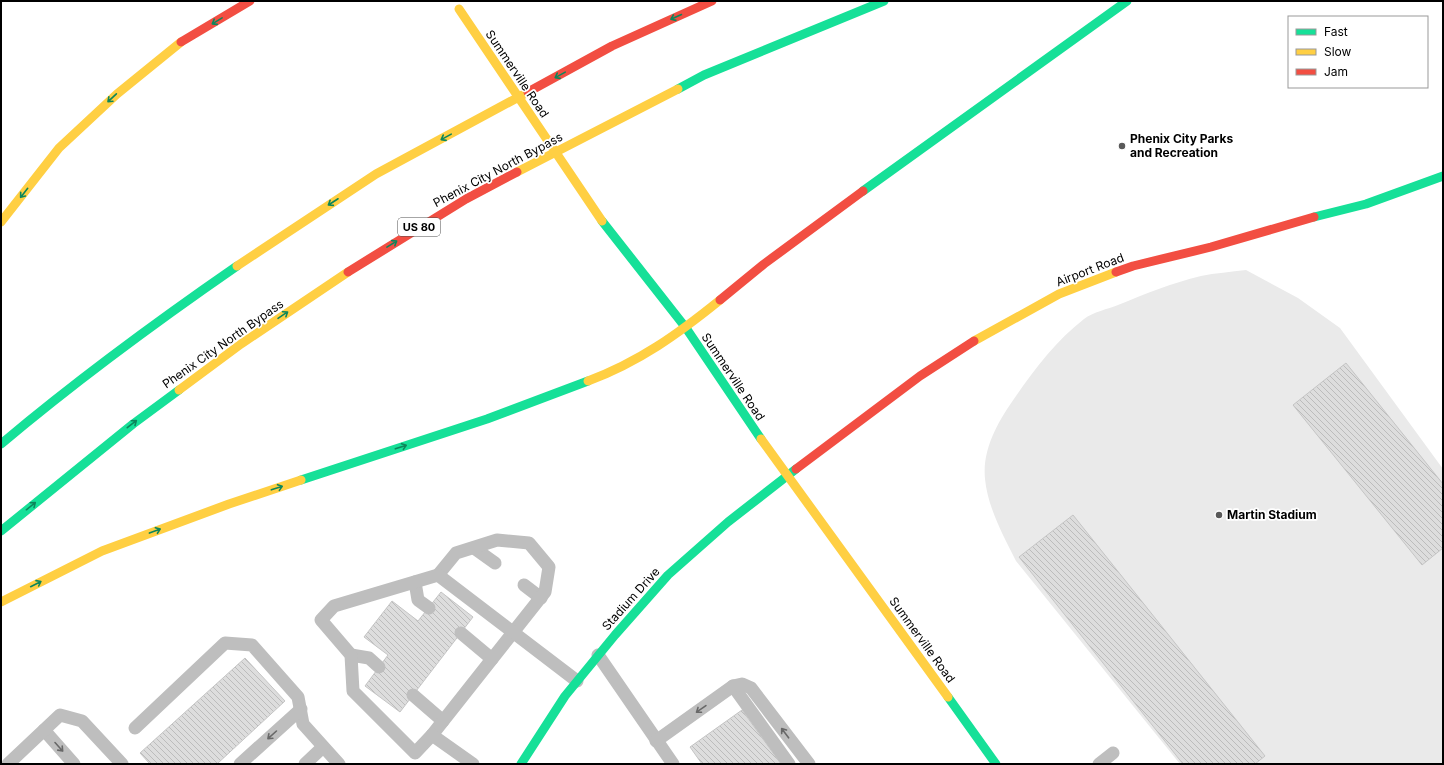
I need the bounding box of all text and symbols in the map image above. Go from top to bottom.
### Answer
one-way arrow [671,14,683,21]
legend [1288,16,1428,88]
one-way arrow [211,18,223,26]
text: Fast [1324,24,1348,39]
street label: Summerville Road [483,27,552,120]
text: Slow [1324,44,1352,59]
text: Jam [1324,64,1348,79]
one-way arrow [554,71,566,79]
one-way arrow [107,94,117,103]
street label: Phenix City North Bypass [430,129,565,210]
place label: Phenix City Parks and Recreation [1130,131,1233,160]
one-way arrow [440,133,452,141]
marker: Phenix City Parks and Recreation [1117,141,1127,151]
one-way arrow [20,188,28,199]
one-way arrow [328,198,339,206]
road number: US 80 [398,218,440,236]
one-way arrow [386,240,398,248]
street label: Airport Road [1054,250,1126,289]
street label: Phenix City North Bypass [159,296,286,391]
one-way arrow [277,311,289,319]
street label: Summerville Road [699,330,768,423]
one-way arrow [127,420,138,429]
one-way arrow [394,443,406,451]
one-way arrow [270,484,283,491]
one-way arrow [25,501,36,510]
place label: Martin Stadium [1227,507,1317,522]
marker: Martin Stadium [1214,510,1224,520]
one-way arrow [148,527,160,535]
street label: Stadium Drive [598,564,663,633]
one-way arrow [30,580,42,587]
street label: Summerville Road [886,594,959,686]
one-way arrow [696,705,707,713]
one-way arrow [781,727,790,738]
one-way arrow [266,731,277,740]
one-way arrow [54,742,64,752]

